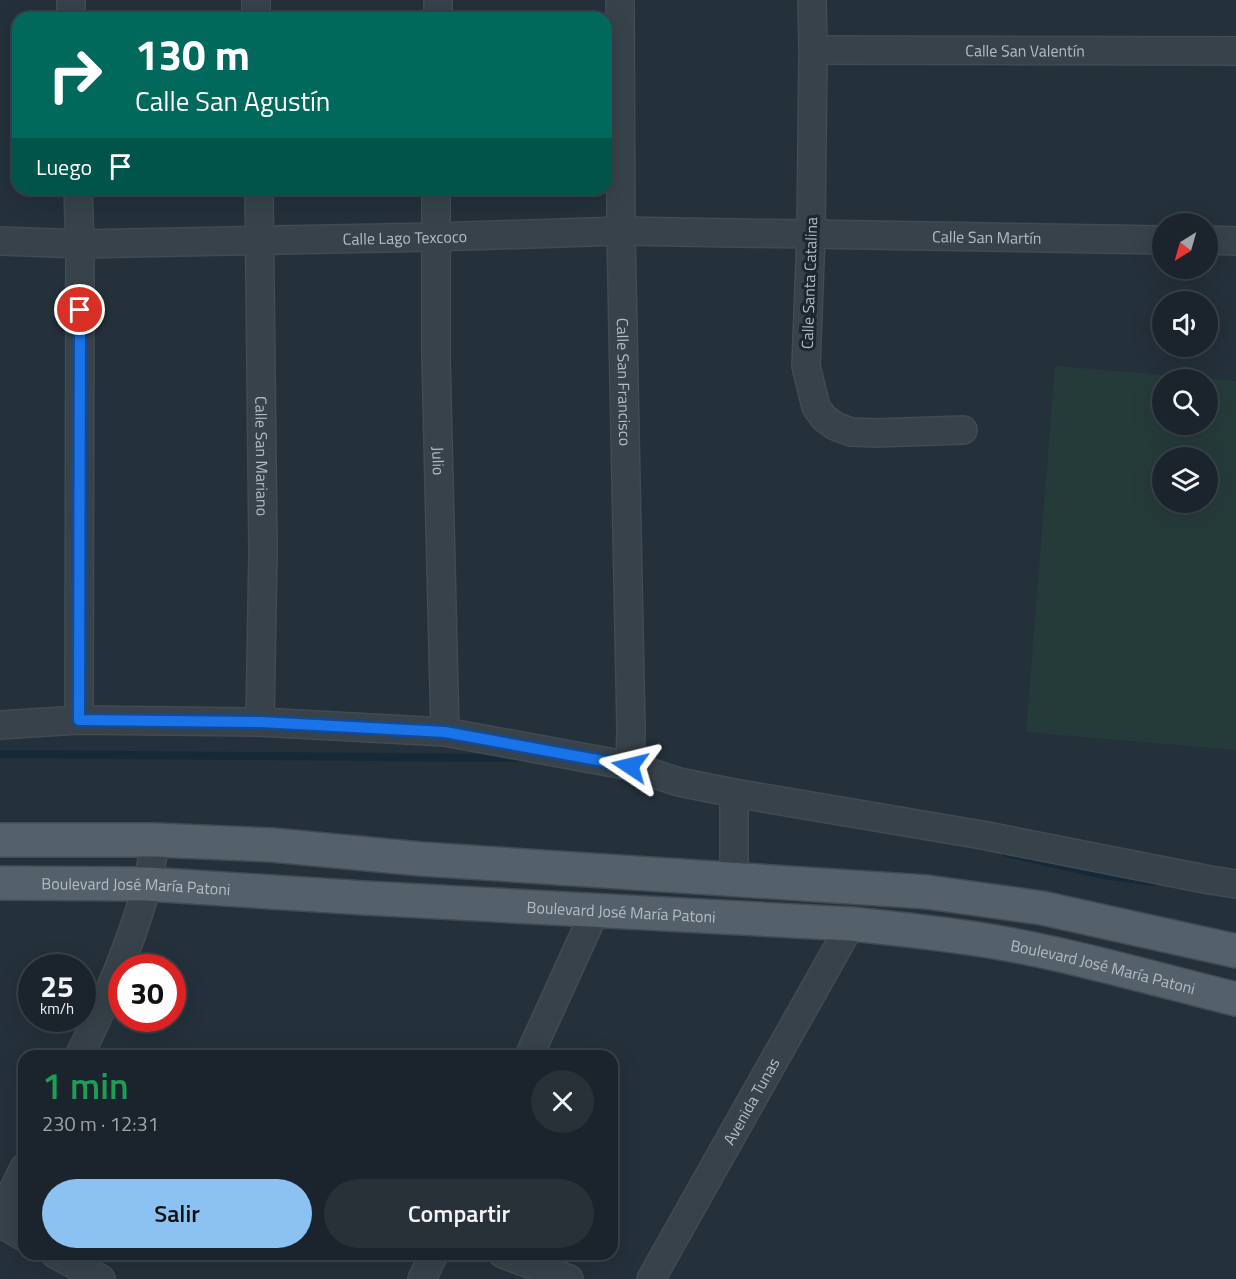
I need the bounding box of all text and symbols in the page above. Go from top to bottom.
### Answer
text: 130 m [135,22,250,86]
icon: right [36,36,114,114]
street label: Calle San Valentín [965,38,1085,63]
text: Calle San Agustín [135,80,330,121]
text: Luego [36,150,92,184]
icon: arrive [104,150,137,183]
north arrow [1152,213,1218,279]
map controls [1152,213,1218,513]
street label: Calle Santa Catalina [795,216,823,350]
street label: Calle Lago Texcoco [342,224,467,251]
street label: Calle San Martín [932,224,1042,250]
pin [54,284,105,335]
button: sound [1152,291,1218,357]
icon: arrive [63,293,96,326]
street label: Calle San Francisco [611,318,637,446]
button: search [1152,369,1218,435]
street label: Calle San Mariano [249,396,275,516]
street label: Julio [426,446,451,476]
button: layers [1152,447,1218,513]
position arrow [598,734,662,798]
street label: Boulevard José María Patoni [41,871,231,901]
street label: Boulevard José María Patoni [526,895,716,929]
street label: Boulevard José María Patoni [1009,933,1198,1000]
speed limit sign: 30 [108,954,186,1032]
text: 25 [40,963,74,1009]
text: km/h [40,997,74,1020]
street label: Avenida Tunas [717,1053,785,1149]
text: 1 min [42,1058,129,1113]
button: close [531,1070,594,1133]
text: 230 m · 12:31 [42,1108,159,1139]
button: Salir [42,1179,312,1248]
button: Compartir [324,1179,594,1248]

